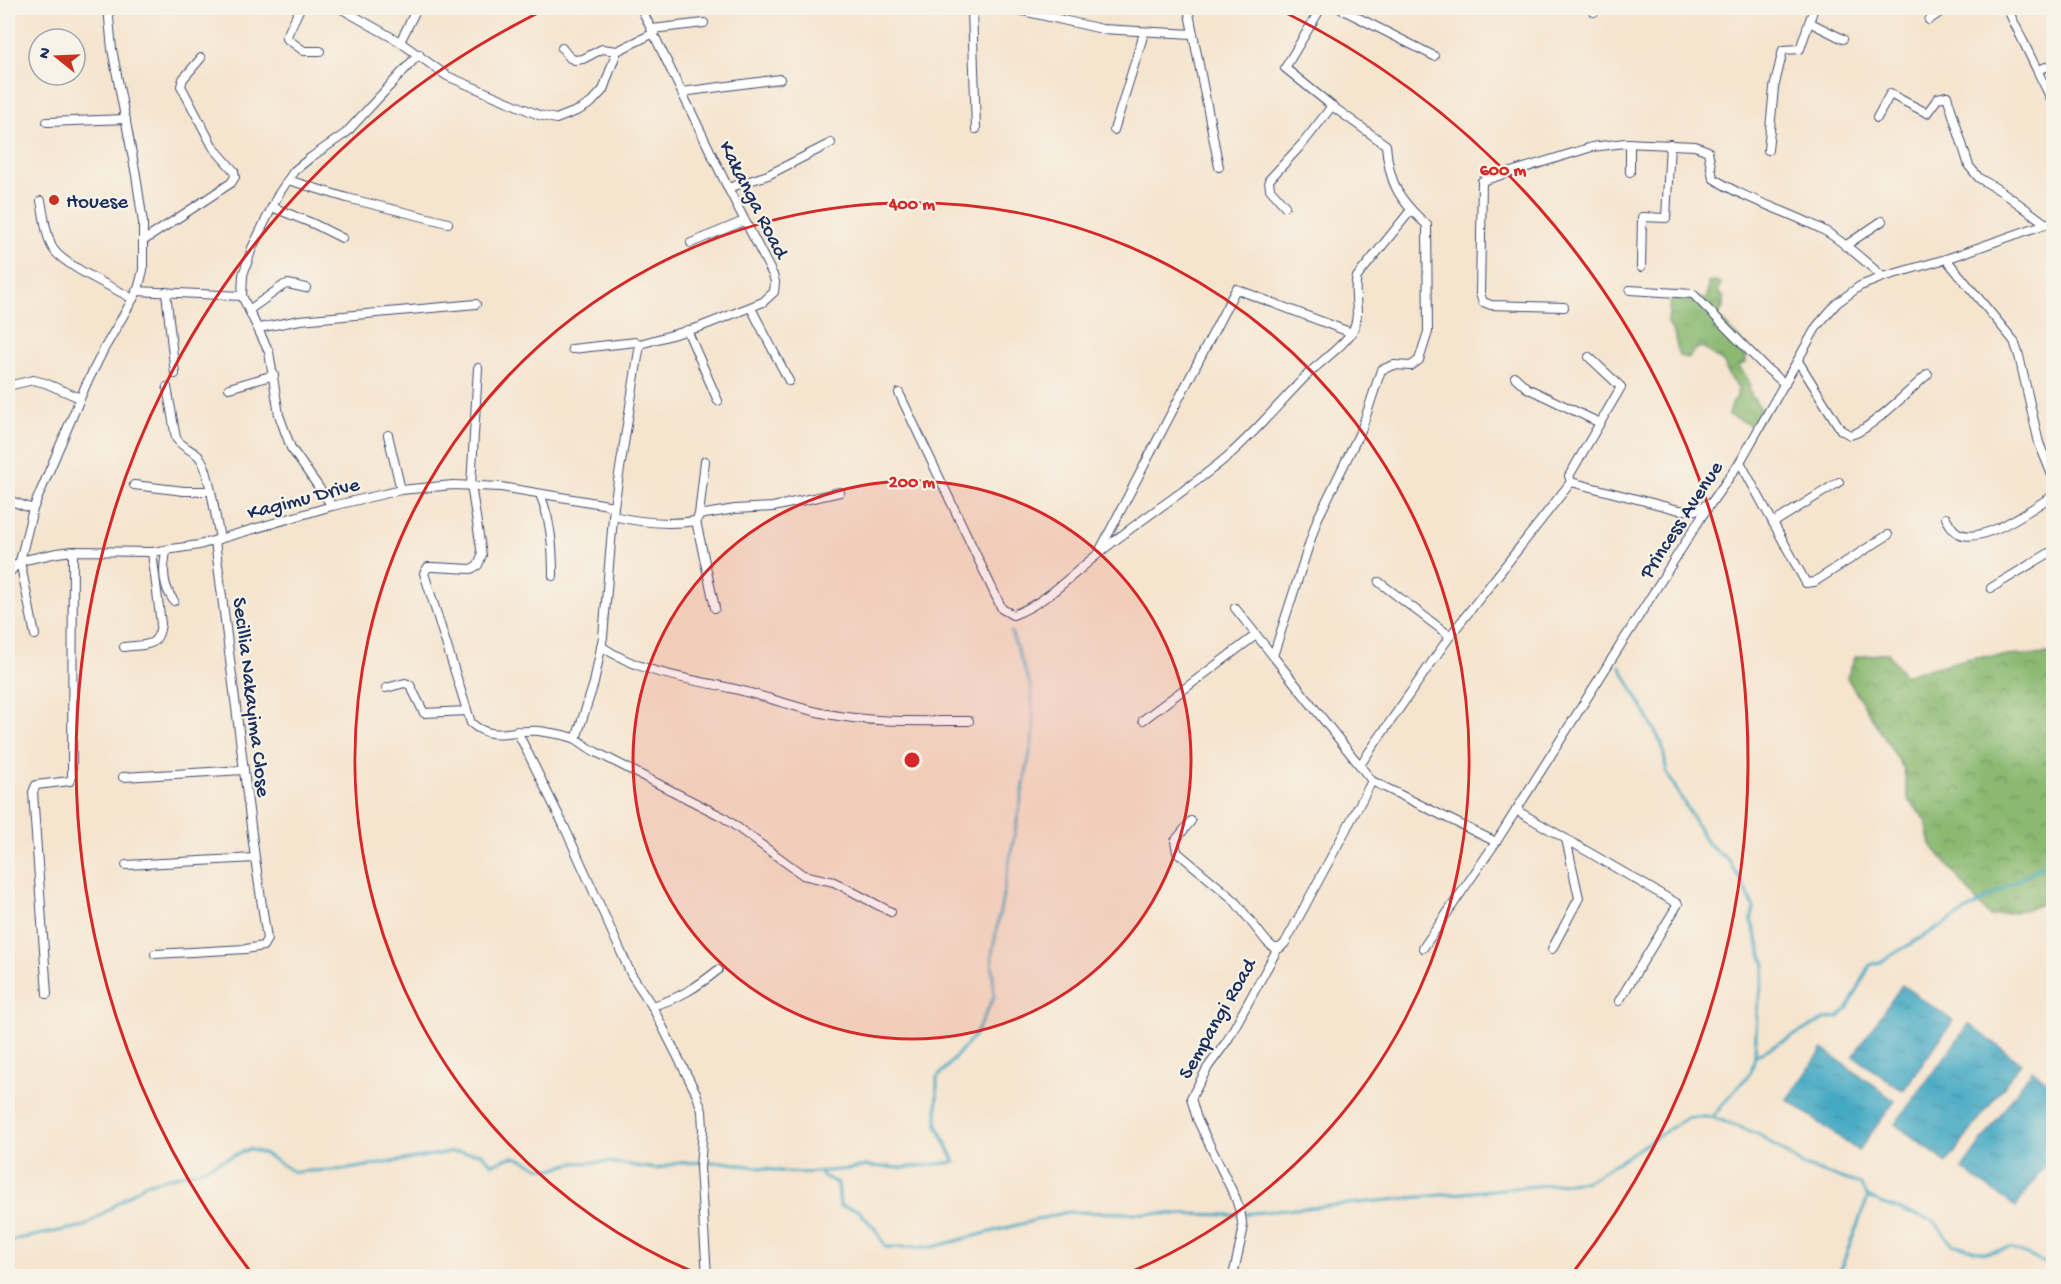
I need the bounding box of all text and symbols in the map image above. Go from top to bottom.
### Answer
north arrow [27,27,87,87]
text: N [35,45,57,61]
street label: Kakanga Road [712,138,793,265]
text: 600 m [1480,161,1527,182]
place label: Houese [66,191,129,216]
marker: Houese [47,193,61,207]
text: 400 m [888,195,935,216]
street label: Princess Avenue [1635,456,1731,585]
street label: Kagimu Drive [245,473,364,527]
text: 200 m [889,473,935,494]
street label: Secillia Nakayima Close [225,596,274,800]
centre of rings [902,750,922,770]
street label: Sempangi Road [1175,954,1264,1084]

